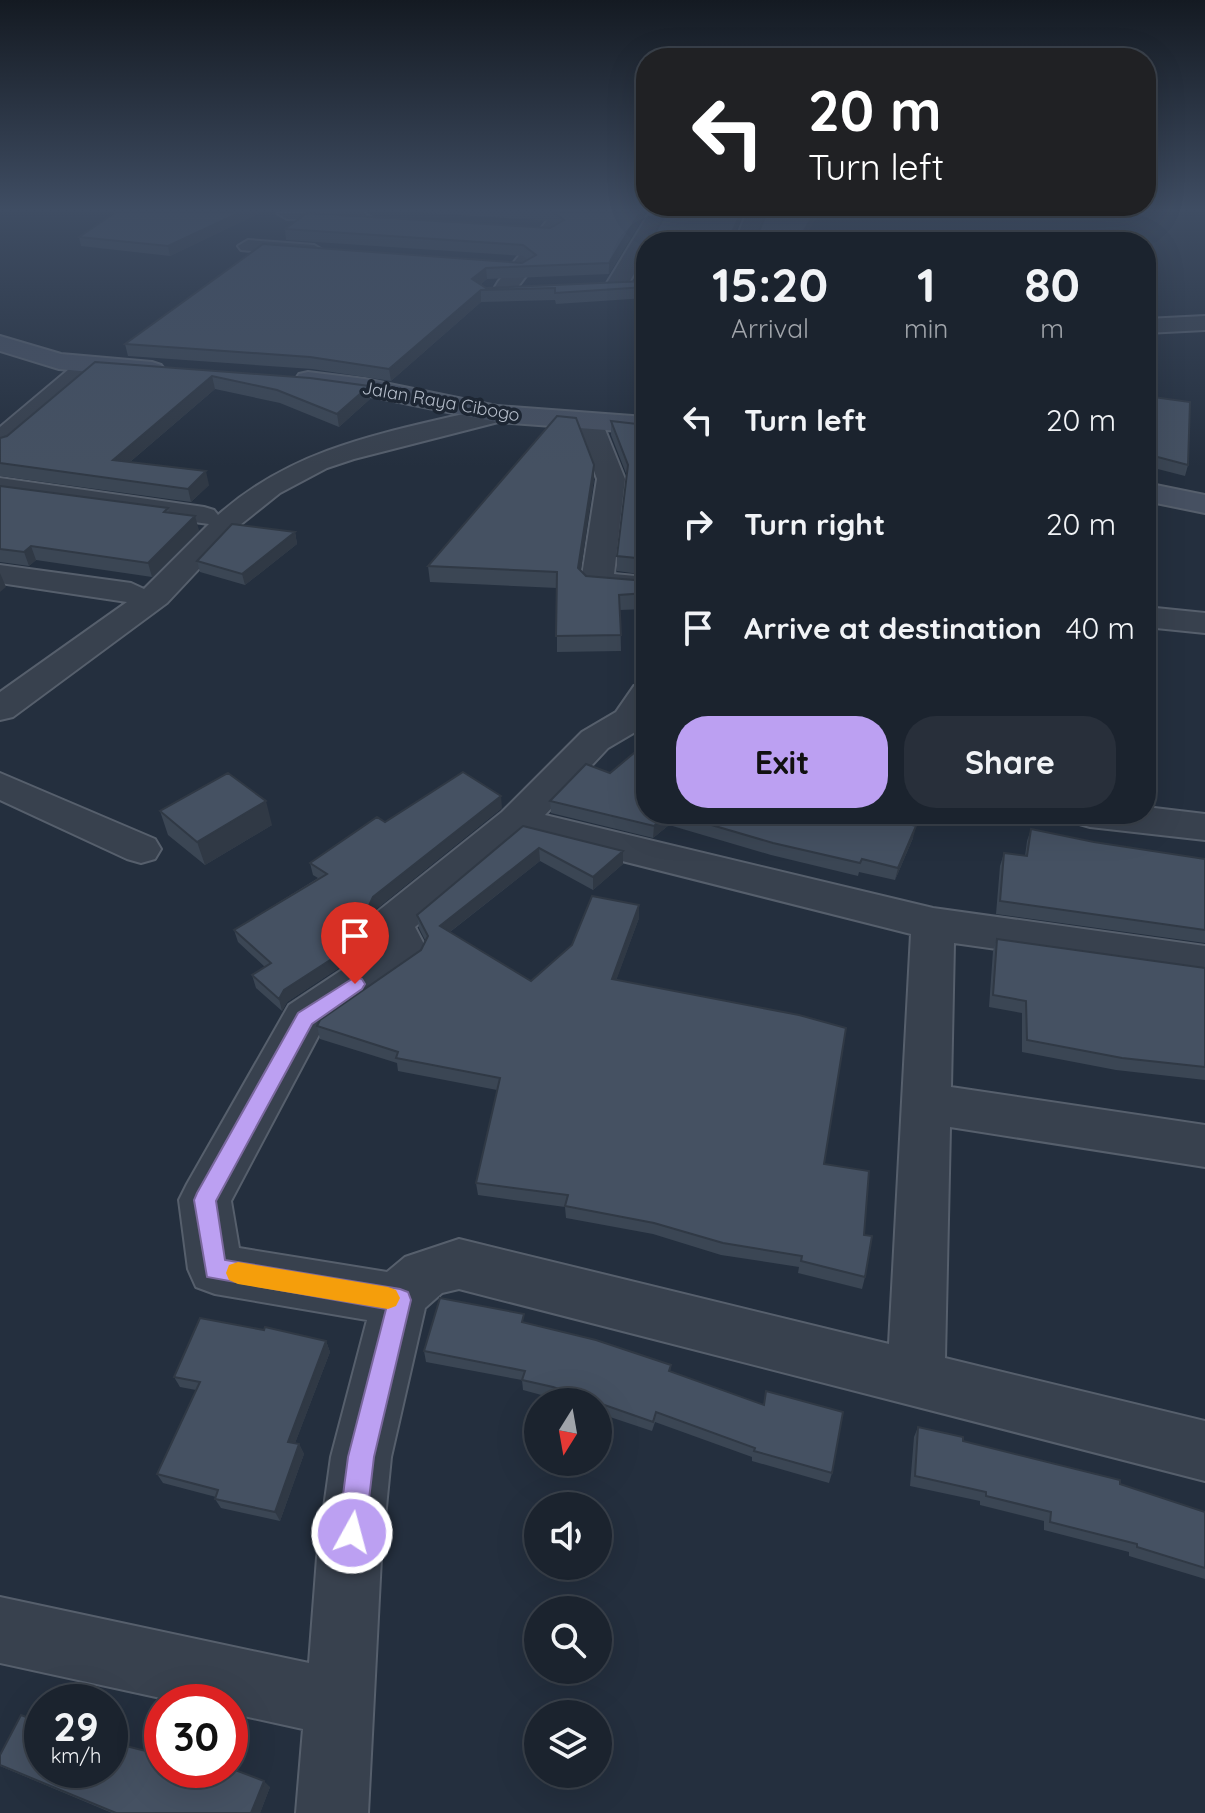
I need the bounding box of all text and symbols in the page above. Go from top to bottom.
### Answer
text: 20 m [808,75,942,145]
icon: left [676,80,780,184]
text: Turn left [808,144,944,189]
text: 15:20 [712,254,828,314]
text: 1 [917,254,936,314]
text: 80 [1024,254,1080,314]
text: Arrival [731,312,809,345]
text: min [904,312,948,345]
text: m [1040,312,1064,345]
street label: Jalan Raya Cibogo [360,376,522,426]
icon: left [676,398,720,442]
text: Turn left [744,401,867,439]
text: 20 m [1046,401,1116,439]
icon: right [676,502,720,546]
text: Turn right [744,505,885,543]
text: 20 m [1046,505,1116,543]
icon: arrive [676,606,720,650]
text: Arrive at destination [744,609,1042,647]
text: 40 m [1066,609,1135,647]
button: Exit [676,716,888,808]
button: Share [904,716,1116,808]
pin [321,902,389,984]
icon: arrive [333,914,377,958]
north arrow [524,1388,612,1476]
map controls [524,1388,612,1788]
position arrow [310,1491,394,1575]
button: sound [524,1492,612,1580]
button: search [524,1596,612,1684]
speed limit sign: 30 [144,1684,248,1788]
button: layers [524,1700,612,1788]
text: 29 [53,1701,99,1751]
text: km/h [51,1743,101,1768]

